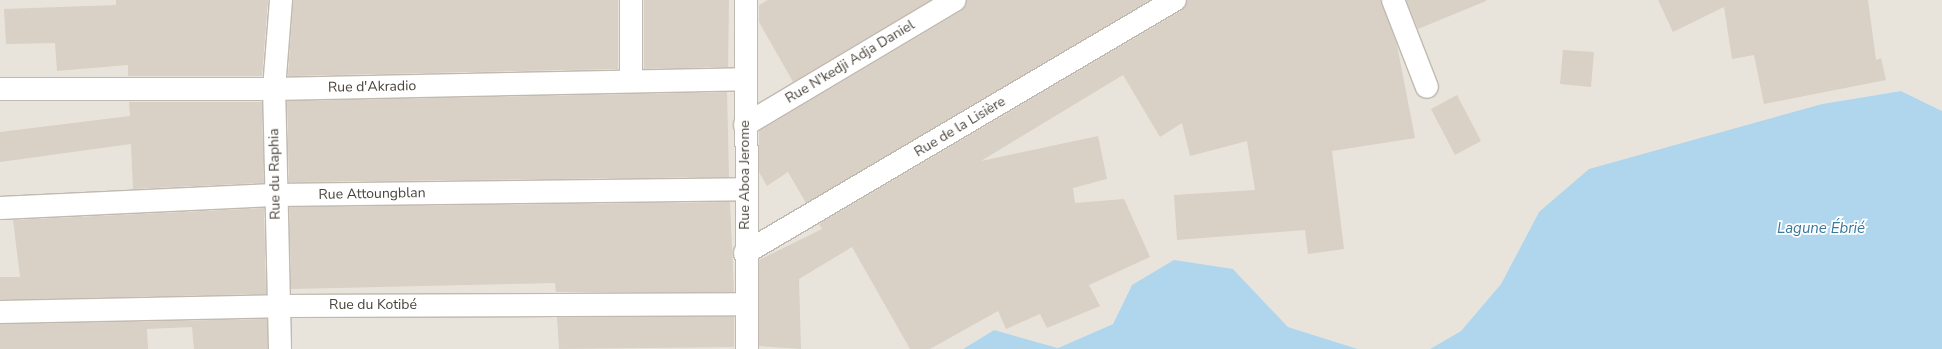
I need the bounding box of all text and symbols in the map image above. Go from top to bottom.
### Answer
street label: Rue N'kedji Adja Daniel [782,17,918,107]
street label: Rue d'Akradio [328,78,416,96]
street label: Rue de la Lisière [911,93,1009,161]
street label: Rue Aboa Jerome [737,120,753,230]
street label: Rue du Raphia [266,128,284,220]
street label: Rue Attoungblan [318,185,426,203]
water label: Lagune Ébrié [1777,220,1865,238]
street label: Rue du Kotibé [329,297,417,313]

